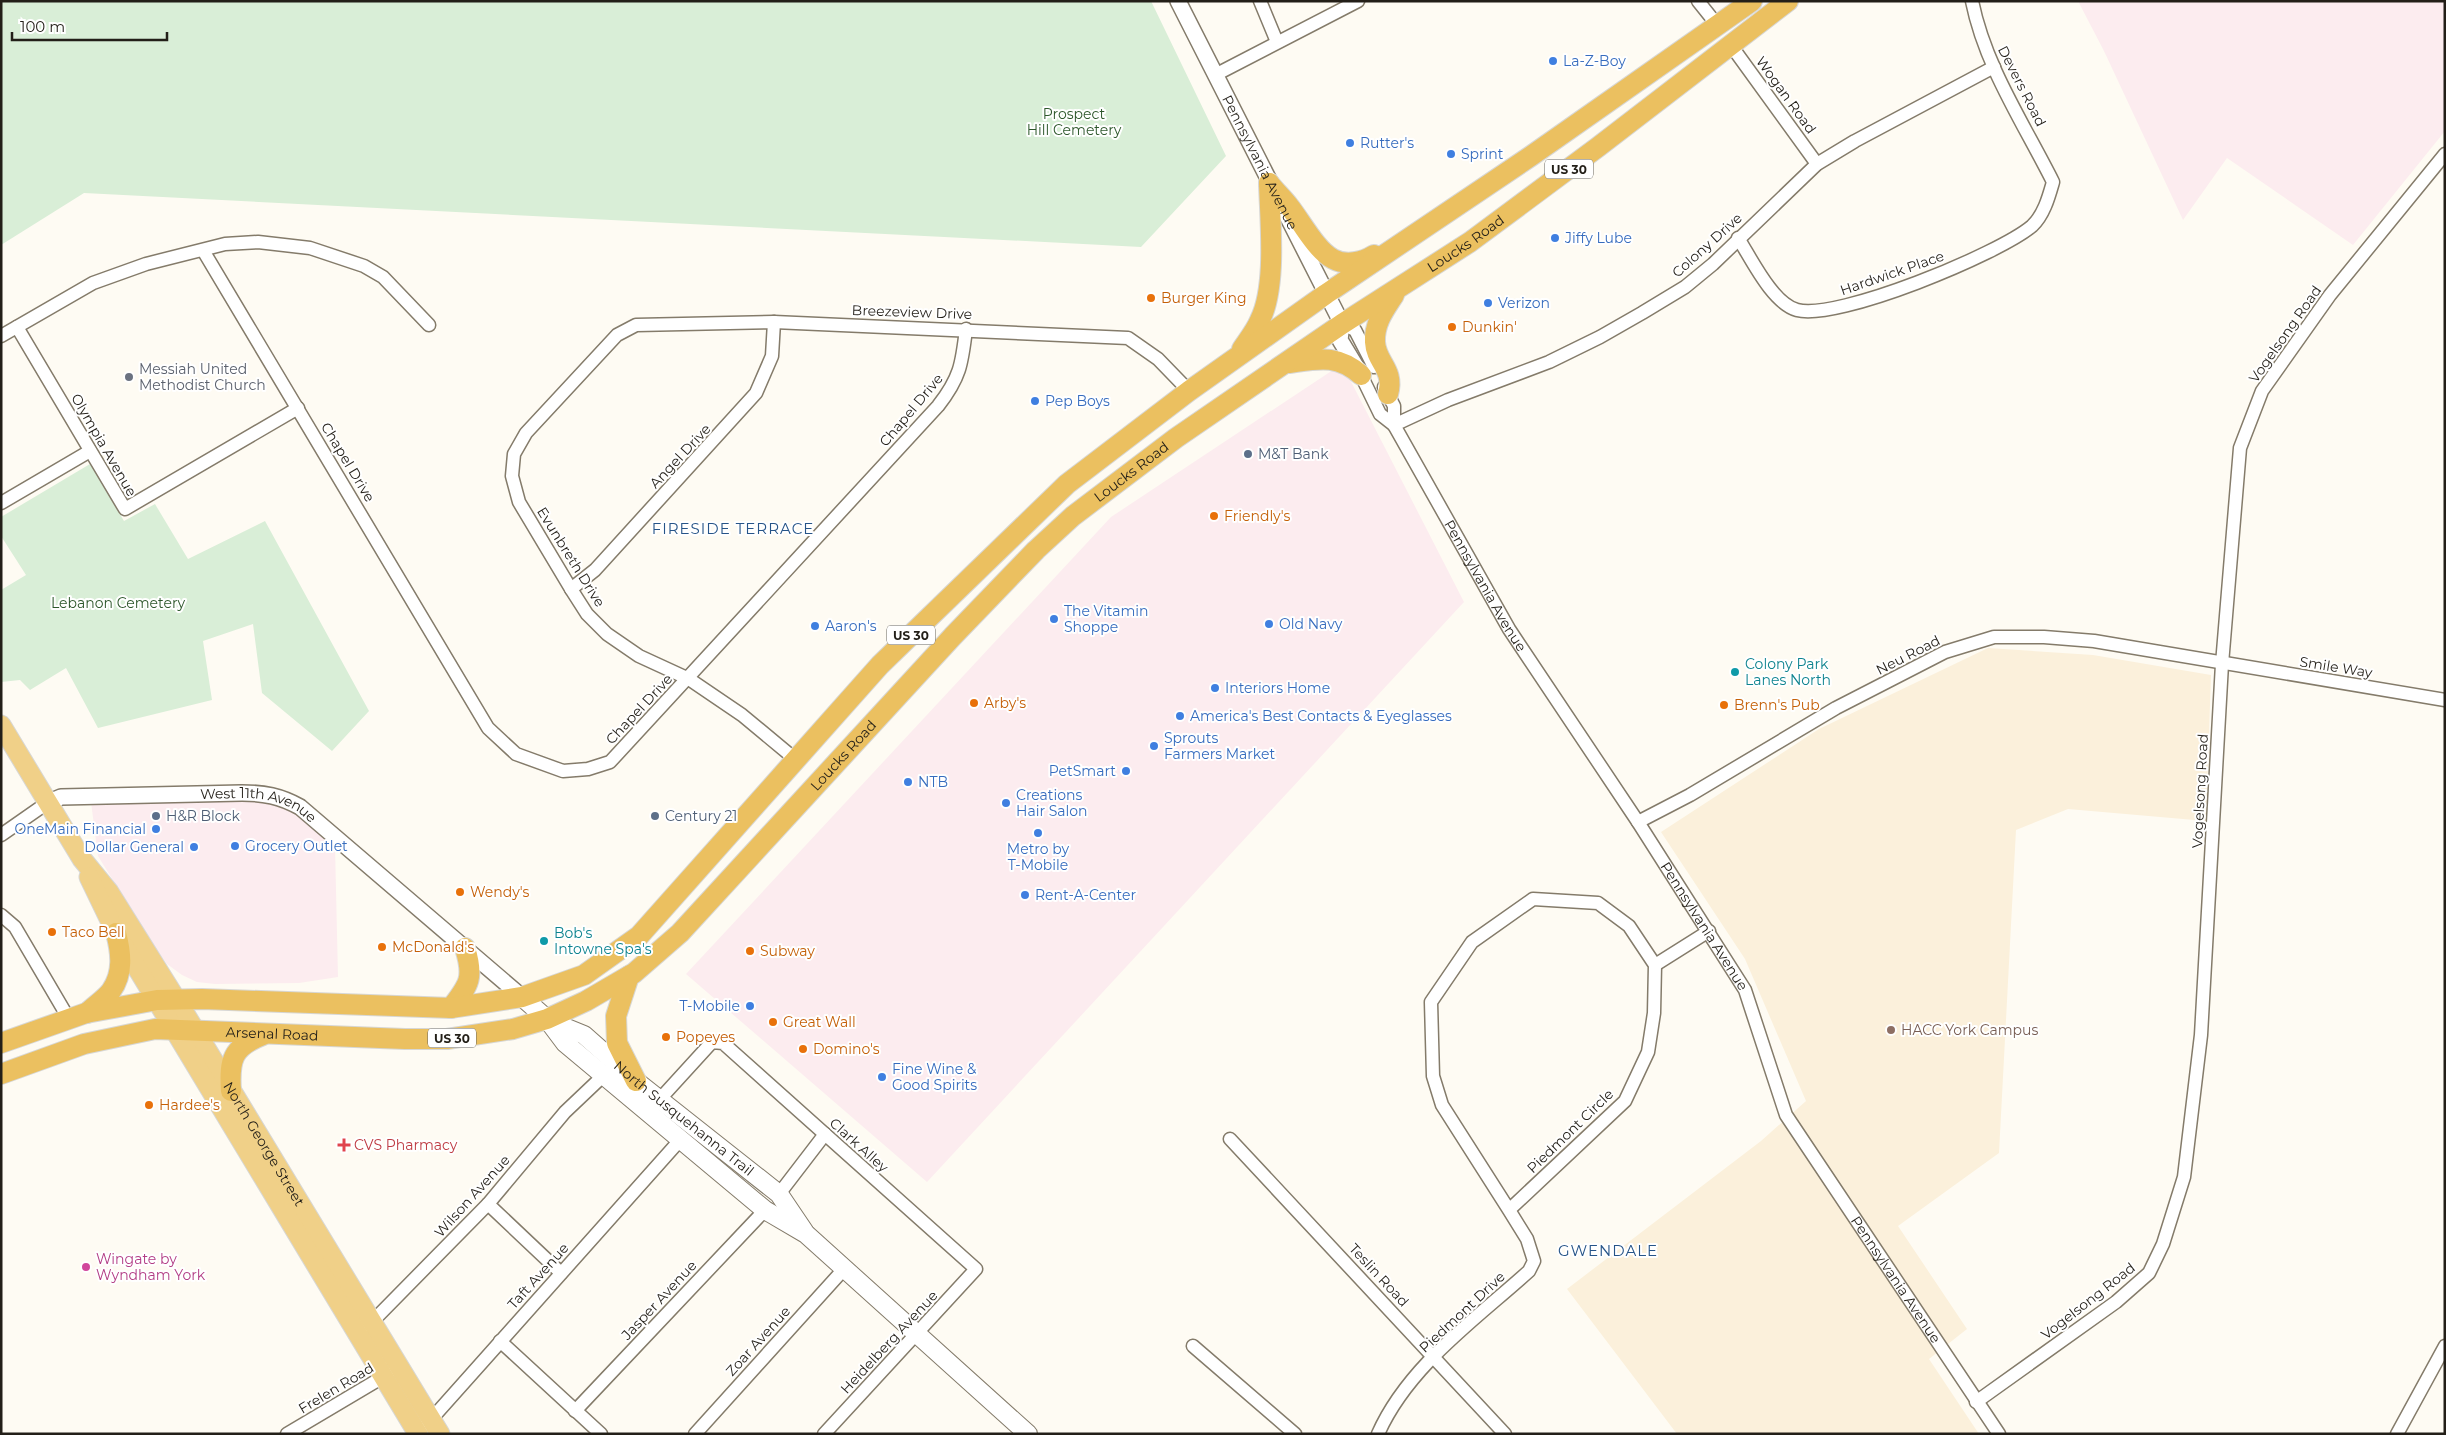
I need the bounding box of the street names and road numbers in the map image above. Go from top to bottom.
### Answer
street label: Devers Road [1994,43,2050,129]
street label: Wogan Road [1752,53,1820,137]
street label: Pennsylvania Avenue [1218,92,1302,233]
road number: US 30 [1545,160,1593,178]
street label: Colony Drive [1668,209,1746,281]
street label: Loucks Road [1424,211,1508,276]
street label: Hardwick Place [1838,247,1946,299]
street label: Vogelsong Road [2245,282,2325,386]
street label: Breezeview Drive [851,301,973,323]
street label: Chapel Drive [875,370,947,450]
street label: Olympia Avenue [67,390,141,500]
street label: Chapel Drive [317,419,379,505]
street label: Angel Drive [646,420,714,492]
street label: Loucks Road [1090,438,1172,506]
street label: Evunbreth Drive [533,504,609,610]
street label: Pennsylvania Avenue [1440,517,1531,655]
road number: US 30 [887,626,935,644]
street label: Neu Road [1873,631,1943,679]
street label: Smile Way [2298,652,2374,682]
street label: Chapel Drive [602,670,676,748]
street label: Loucks Road [806,716,880,794]
street label: Vogelsong Road [2188,733,2212,849]
street label: West 11th Avenue [200,784,320,826]
street label: Pennsylvania Avenue [1657,858,1752,994]
street label: Arsenal Road [225,1023,319,1045]
road number: US 30 [428,1028,476,1048]
street label: North Susquehanna Trail [610,1057,758,1180]
street label: North George Street [219,1078,309,1210]
street label: Piedmont Circle [1523,1085,1617,1177]
street label: Clark Alley [826,1114,892,1176]
street label: Wilson Avenue [430,1151,514,1241]
street label: Pennsylvania Avenue [1847,1212,1945,1346]
street label: Taft Avenue [504,1239,572,1313]
street label: Teslin Road [1345,1240,1413,1310]
street label: Jasper Avenue [617,1257,700,1344]
street label: Vogelsong Road [2037,1259,2139,1343]
street label: Piedmont Drive [1415,1268,1509,1356]
street label: Heidelberg Avenue [836,1287,942,1397]
street label: Zoar Avenue [722,1302,794,1380]
street label: Frelen Road [295,1359,377,1417]

